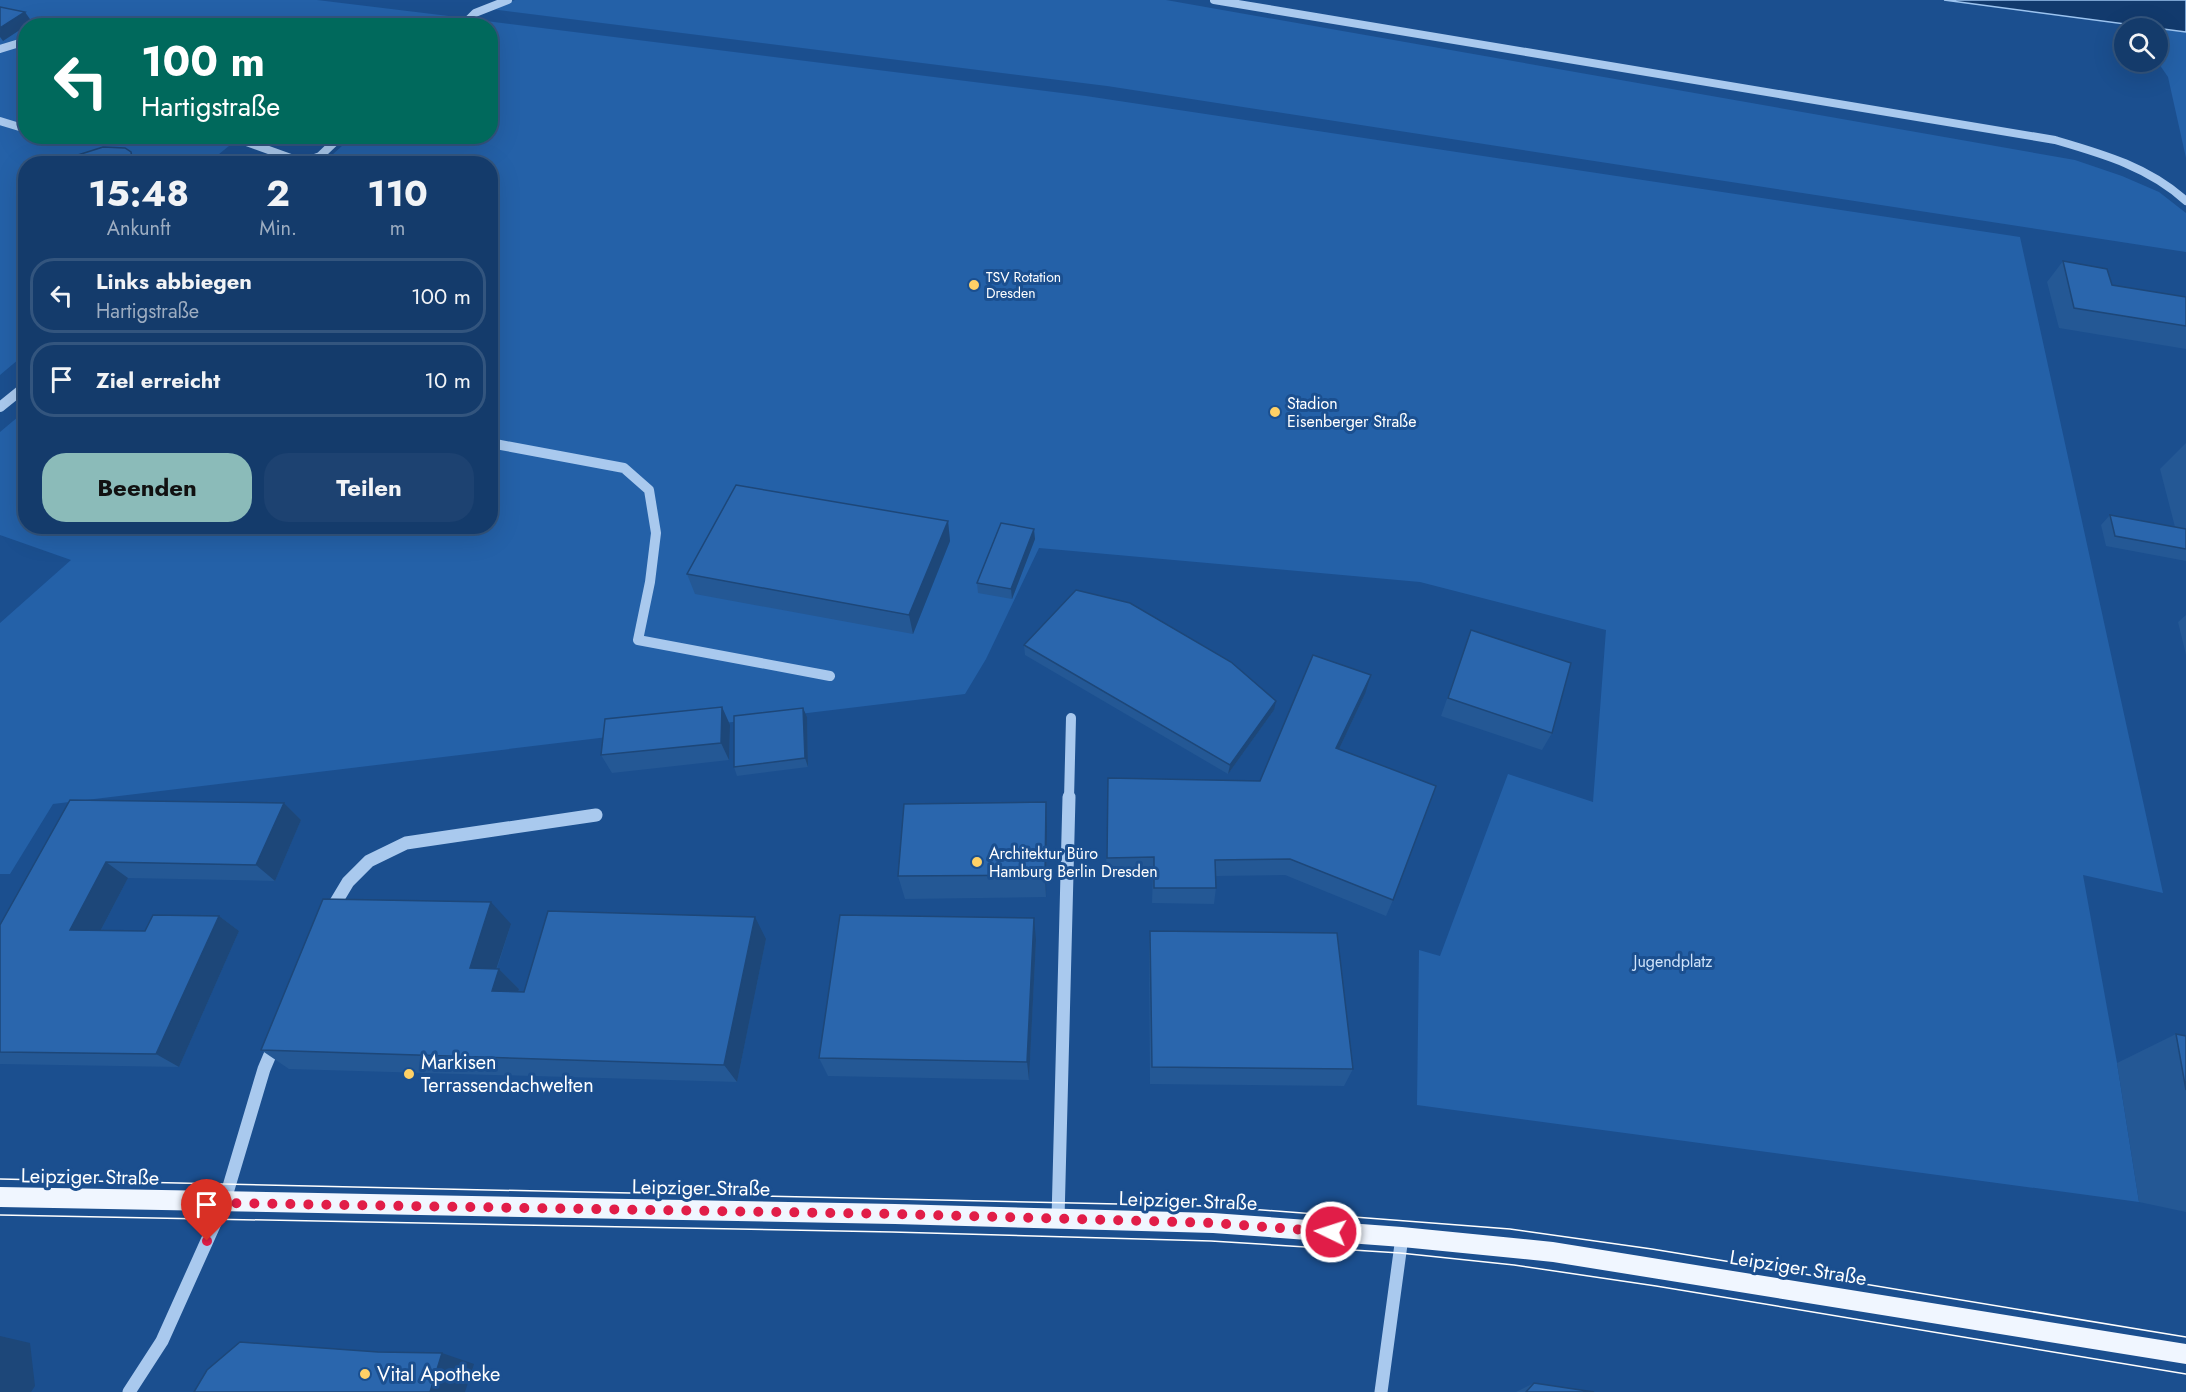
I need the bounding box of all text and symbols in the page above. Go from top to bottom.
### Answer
map controls [2114,18,2168,72]
button: search [2114,18,2168,72]
text: 100 m [141,31,265,92]
icon: left [42,42,120,120]
text: Hartigstraße [141,87,280,126]
text: 15:48 [88,167,189,219]
text: 2 [266,167,290,219]
text: 110 [367,167,428,219]
text: Ankunft [107,214,171,243]
text: Min. [259,214,297,243]
text: m [390,214,405,243]
text: Links abbiegen [96,265,252,297]
place label: TSV Rotation Dresden [986,267,1061,303]
marker: TSV Rotation Dresden [967,278,981,292]
icon: left [45,279,78,312]
text: 100 m [411,280,471,312]
text: Hartigstraße [96,297,199,326]
icon: arrive [45,363,78,396]
text: Ziel erreicht [96,364,220,396]
text: 10 m [424,364,471,396]
place label: Stadion Eisenberger Straße [1287,392,1416,433]
marker: Stadion Eisenberger Straße [1268,405,1282,419]
button: Beenden [42,453,252,522]
button: Teilen [264,453,474,522]
place label: Architektur Büro Hamburg Berlin Dresden [989,842,1158,883]
marker: Architektur Büro Hamburg Berlin Dresden [970,855,984,869]
park label: Jugendplatz [1632,950,1713,973]
place label: Markisen Terrassendachwelten [421,1048,594,1100]
marker: Markisen Terrassendachwelten [402,1067,416,1081]
street label: Leipziger Straße [21,1161,159,1193]
street label: Leipziger Straße [632,1172,770,1204]
pin [181,1179,232,1241]
street label: Leipziger Straße [1118,1184,1258,1218]
icon: arrive [190,1188,223,1221]
position arrow [1299,1200,1363,1264]
street label: Leipziger Straße [1727,1243,1869,1293]
place label: Vital Apotheke [377,1360,500,1389]
marker: Vital Apotheke [358,1367,372,1381]

